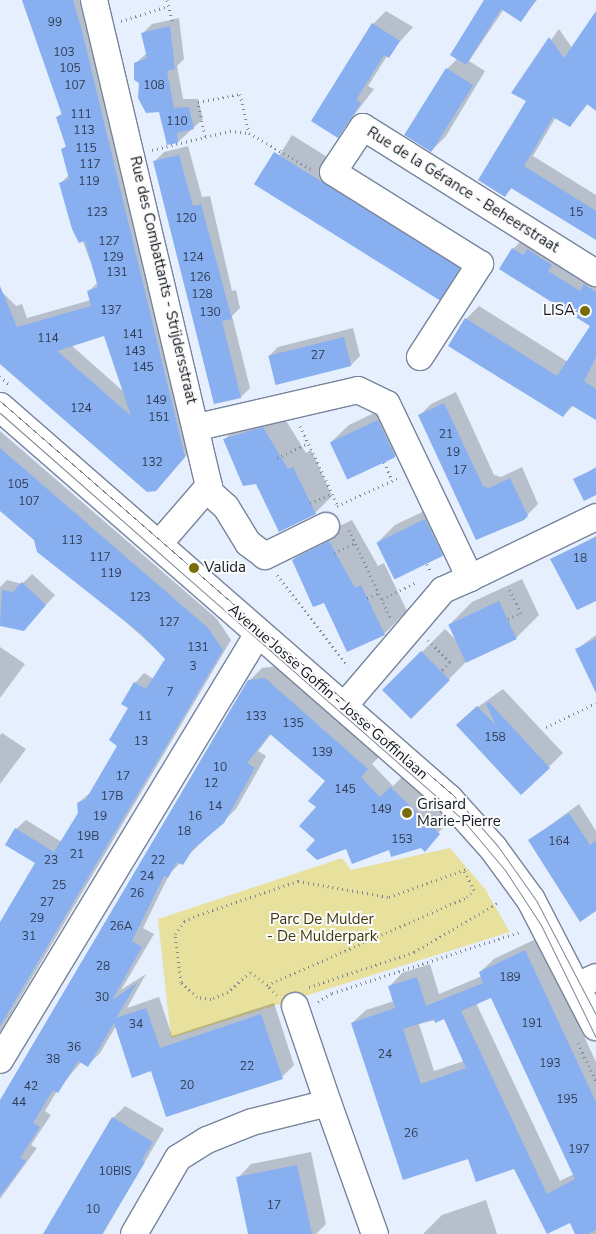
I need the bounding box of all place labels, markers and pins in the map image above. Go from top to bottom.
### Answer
place label: LISA [543,302,575,320]
marker: LISA [579,305,591,317]
place label: Valida [204,559,246,577]
marker: Valida [188,562,200,574]
place label: Grisard Marie-Pierre [417,795,501,830]
marker: Grisard Marie-Pierre [401,807,413,819]

